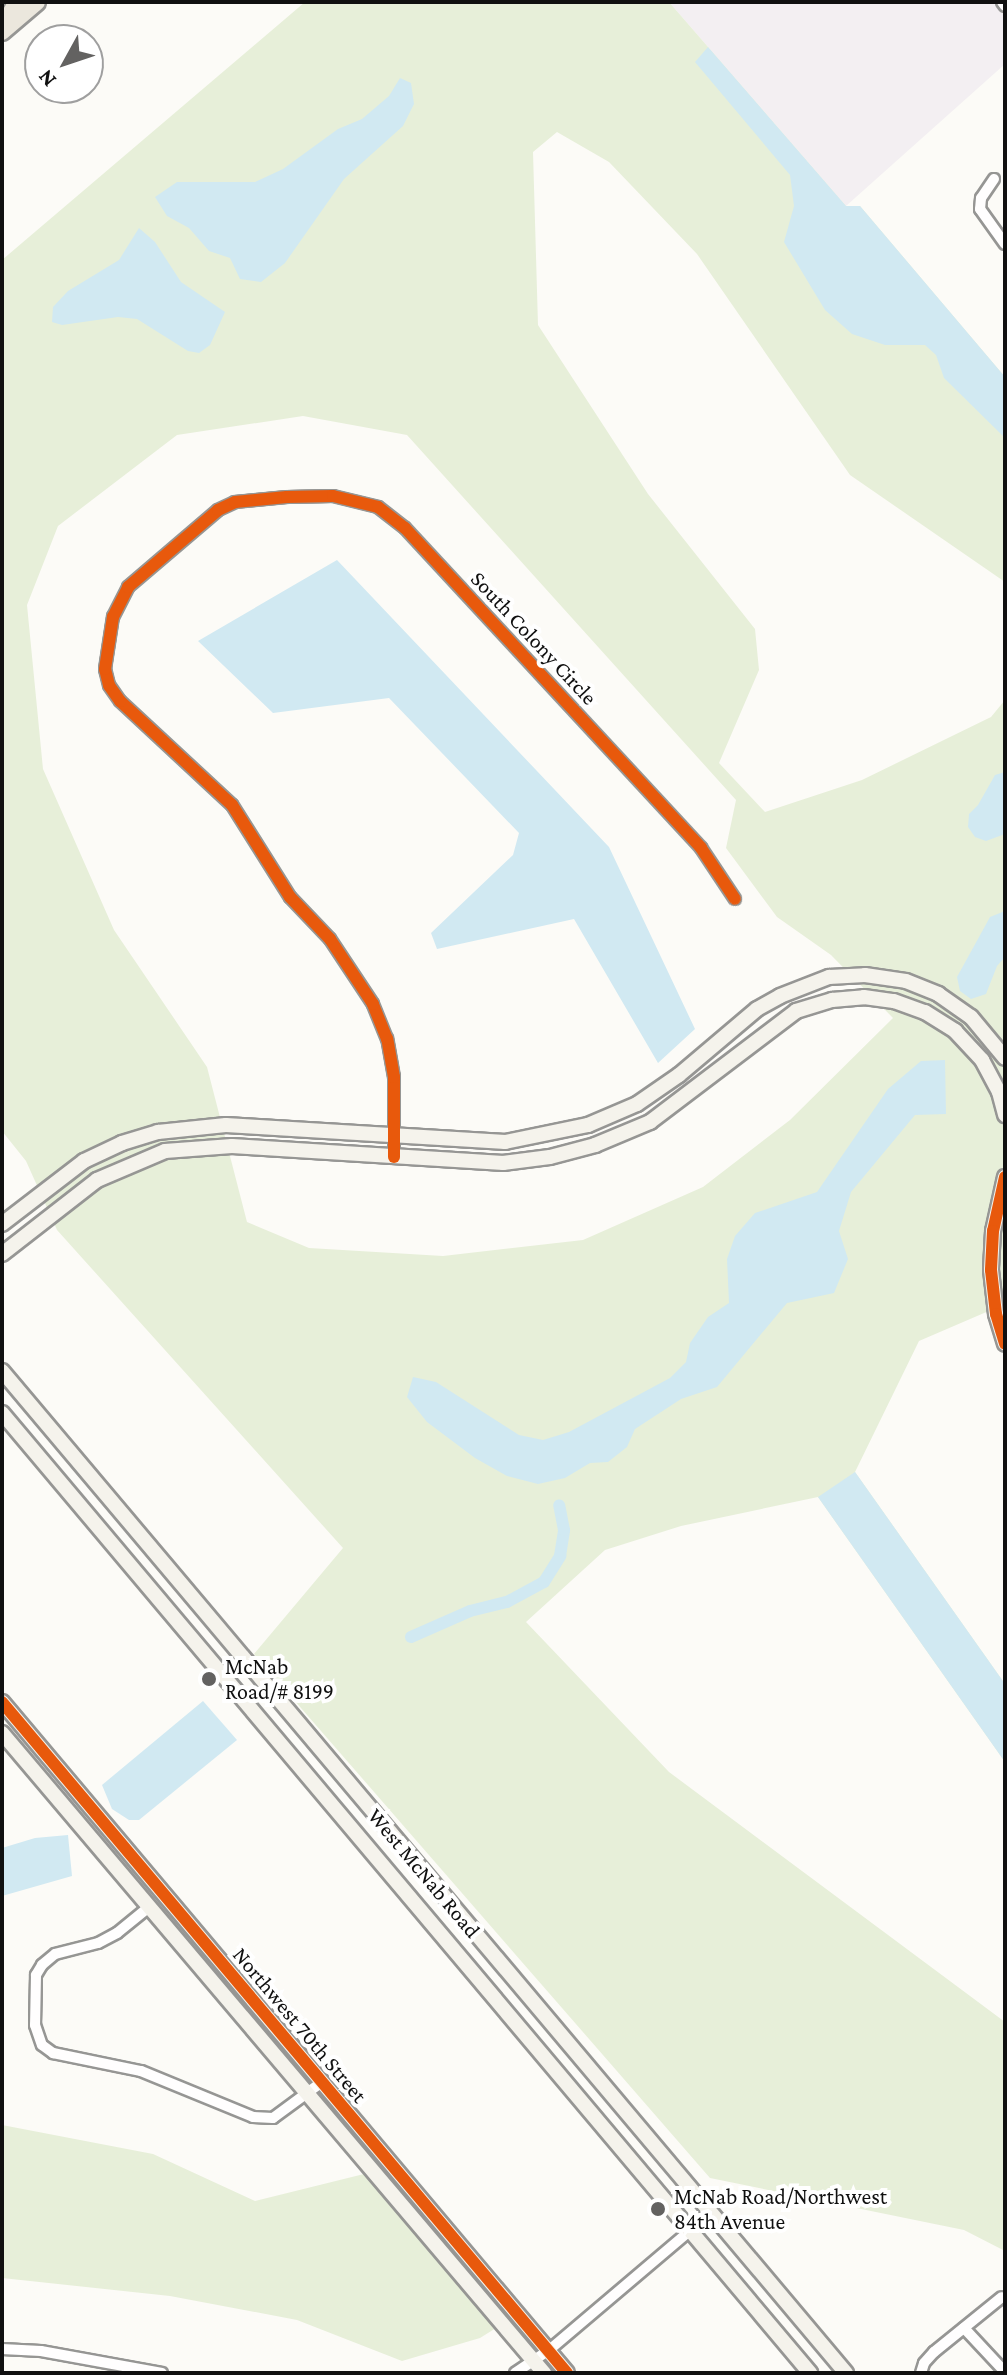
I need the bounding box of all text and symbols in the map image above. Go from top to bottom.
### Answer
north arrow [24,24,104,104]
text: N [32,65,61,92]
street label: South Colony Circle [465,566,603,710]
place label: McNab Road/# 8199 [225,1653,334,1704]
marker: McNab Road/# 8199 [200,1670,218,1688]
street label: West McNab Road [362,1803,486,1943]
street label: Northwest 70th Street [227,1942,373,2108]
place label: McNab Road/Northwest 84th Avenue [674,2183,887,2234]
marker: McNab Road/Northwest 84th Avenue [649,2200,667,2218]

